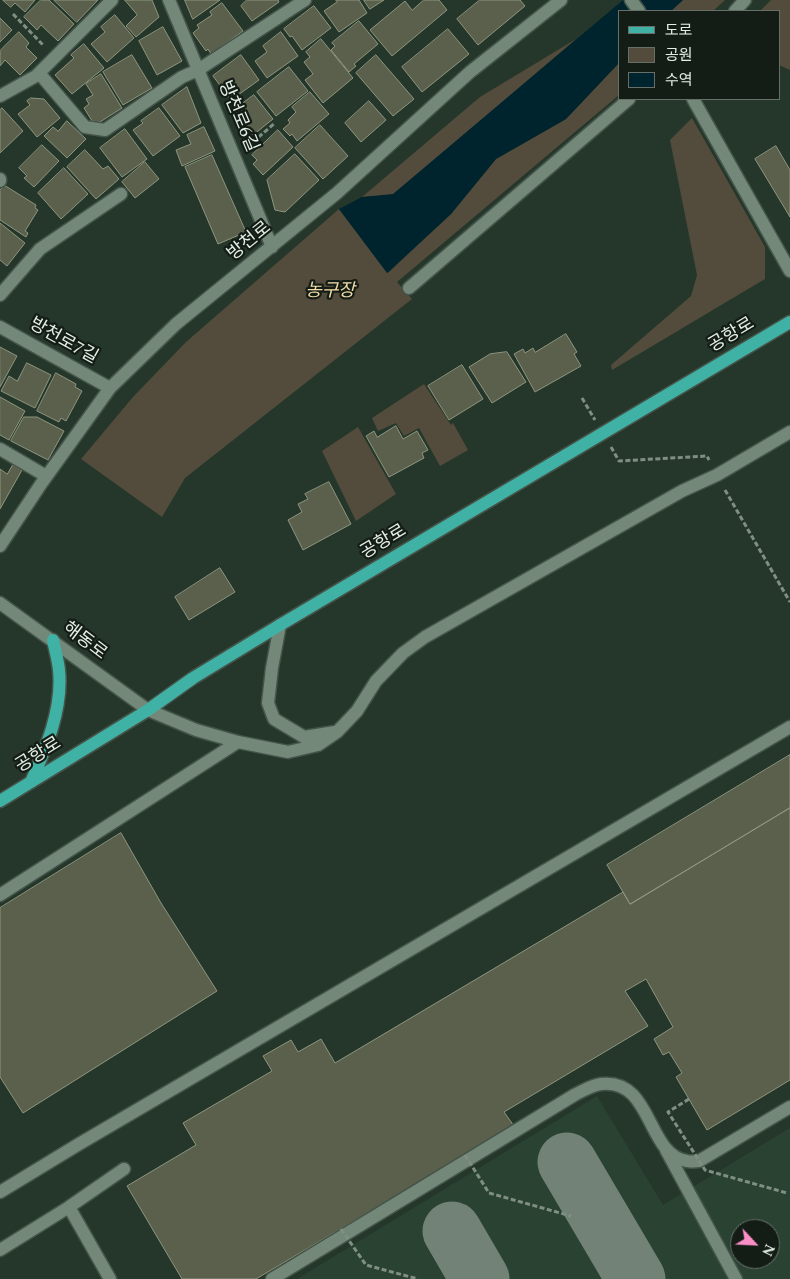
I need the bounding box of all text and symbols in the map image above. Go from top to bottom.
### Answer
legend [618,10,780,100]
text: 도로 [665,19,693,42]
text: 공원 [665,44,693,67]
text: 수역 [665,69,693,92]
street label: 방천로6길 [212,78,262,156]
street label: 방천로 [224,218,276,266]
park label: 농구장 [305,281,355,303]
street label: 방천로7길 [25,314,101,370]
street label: 공항로 [705,314,759,358]
street label: 공항로 [357,521,411,565]
street label: 해동로 [58,618,110,666]
street label: 공항로 [12,734,66,778]
north arrow [730,1219,780,1269]
text: N [756,1241,780,1260]

